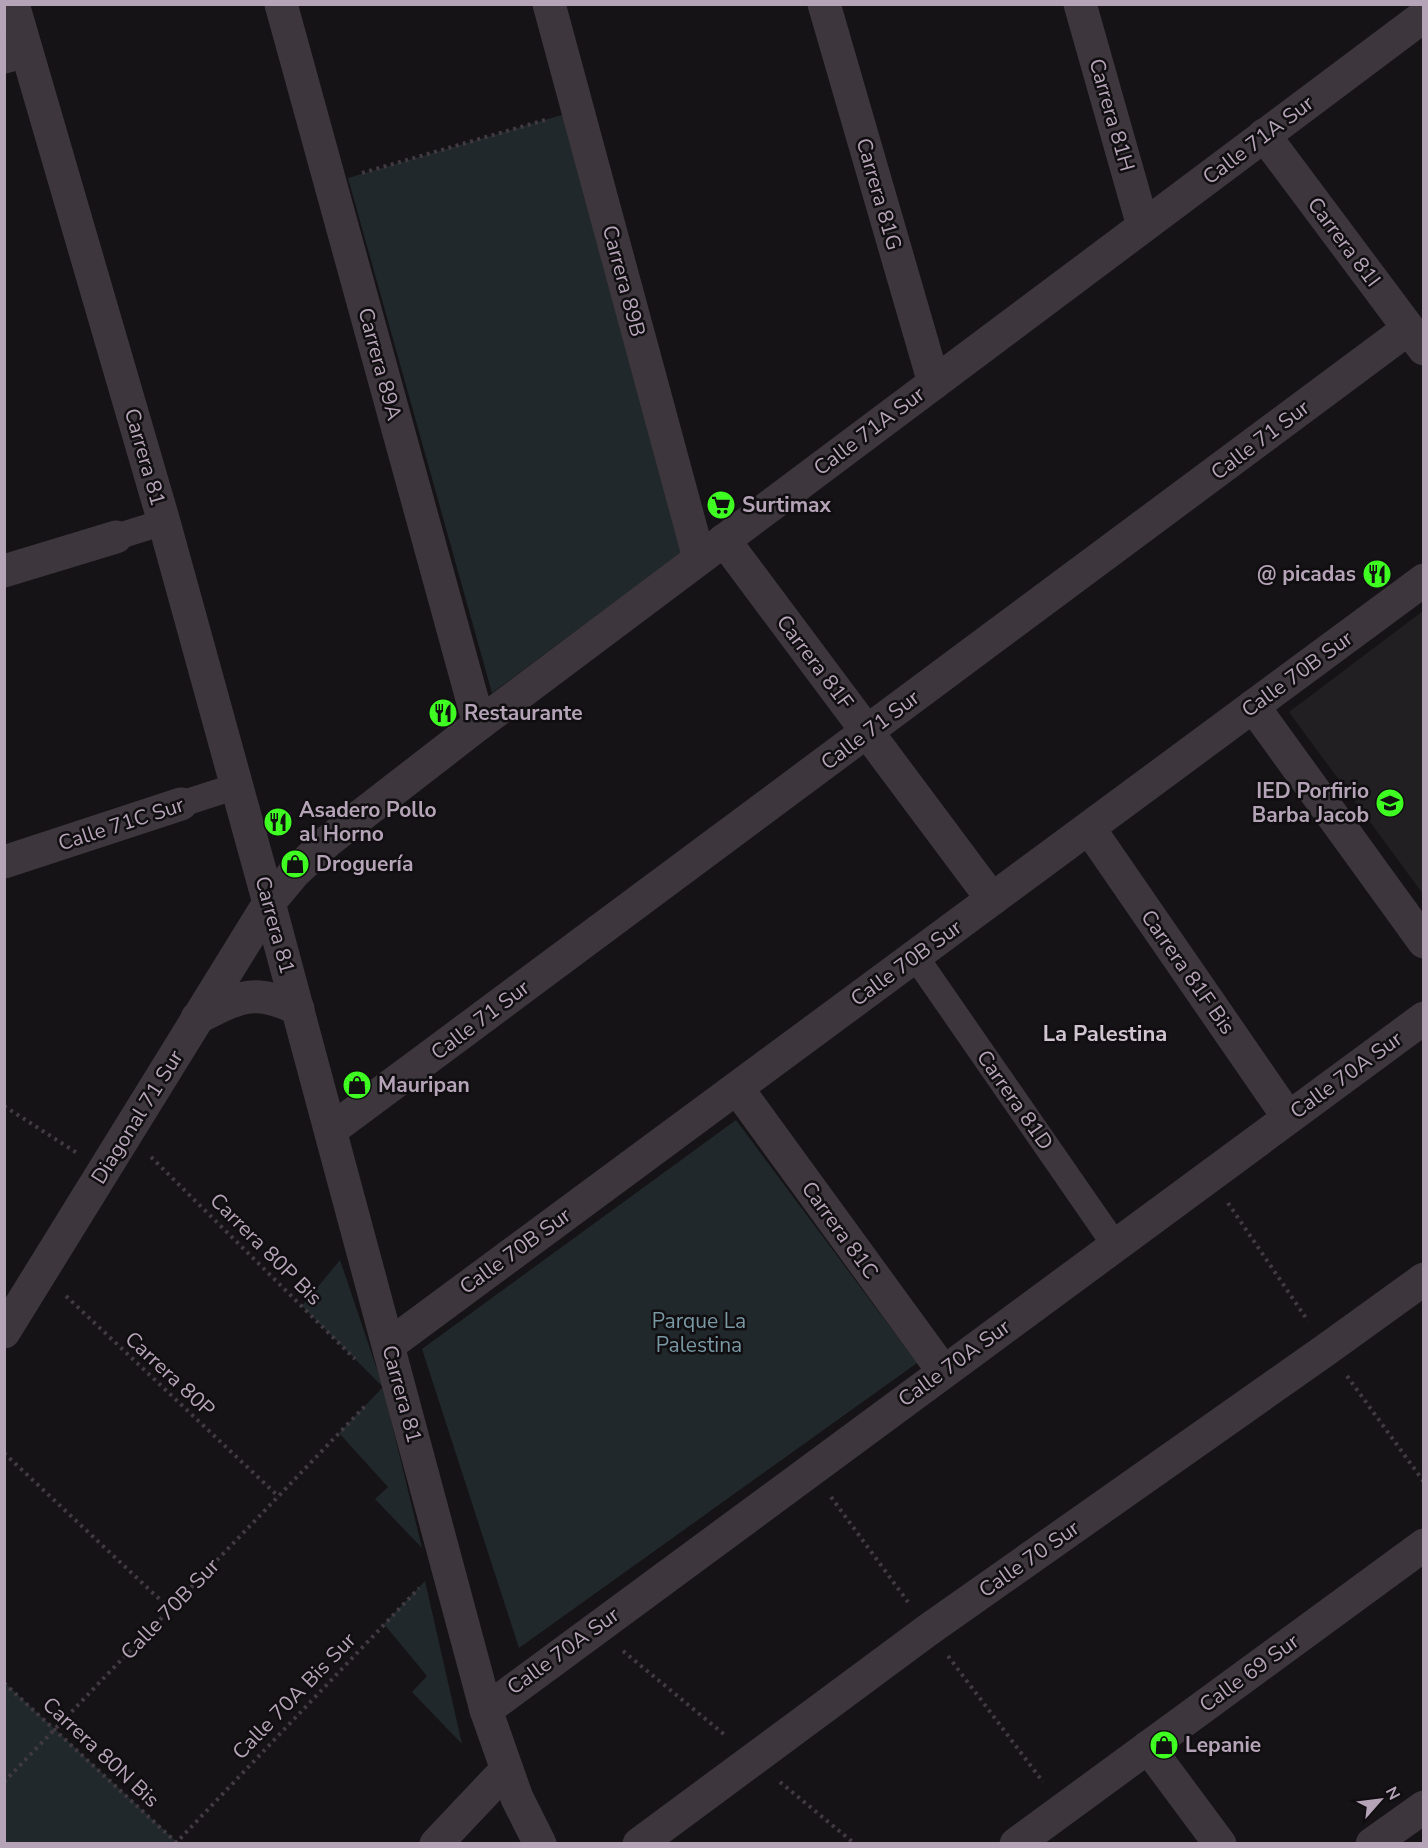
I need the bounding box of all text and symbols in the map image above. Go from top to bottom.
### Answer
street label: Carrera 81H [1083,55,1141,175]
street label: Calle 71A Sur [1197,89,1319,191]
street label: Carrera 81G [850,135,908,253]
street label: Carrera 81I [1301,191,1387,293]
street label: Carrera 89B [596,222,652,340]
street label: Carrera 89A [352,305,408,423]
street label: Calle 71A Sur [808,380,930,482]
street label: Calle 71 Sur [1205,393,1315,486]
street label: Carrera 81 [118,405,172,509]
supermarket icon: Surtimax [705,489,737,521]
place label: Surtimax [742,491,832,519]
restaurant icon: @ picadas [1361,558,1393,590]
place label: @ picadas [1257,560,1356,588]
street label: Carrera 81F [770,609,860,715]
street label: Calle 70B Sur [1236,624,1359,724]
street label: Calle 71 Sur [815,683,925,776]
restaurant icon: Restaurante [427,697,459,729]
place label: Restaurante [464,699,583,727]
place label: IED Porfirio Barba Jacob [1252,777,1369,829]
school or university icon: IED Porfirio Barba Jacob [1374,787,1406,819]
street label: Calle 71C Sur [54,790,188,858]
place label: Asadero Pollo al Horno [299,796,437,848]
restaurant icon: Asadero Pollo al Horno [262,806,294,838]
shop icon: Droguería [279,848,311,880]
place label: Droguería [316,850,413,878]
street label: Carrera 81 [249,873,301,977]
street label: Carrera 81F Bis [1135,904,1241,1040]
street label: Calle 70B Sur [845,913,968,1013]
street label: Calle 71 Sur [425,973,535,1066]
district label: La Palestina [1043,1019,1167,1049]
street label: Calle 70A Sur [1284,1025,1408,1125]
street label: Diagonal 71 Sur [85,1044,190,1189]
street label: Carrera 81D [970,1045,1060,1155]
shop icon: Mauripan [341,1069,373,1101]
place label: Mauripan [378,1071,470,1099]
street label: Carrera 81C [795,1176,885,1284]
street label: Carrera 80P Bis [204,1187,328,1311]
street label: Calle 70B Sur [454,1201,577,1301]
park label: Parque La Palestina [652,1307,746,1359]
street label: Calle 70A Sur [892,1313,1016,1413]
street label: Carrera 80P [119,1325,221,1423]
street label: Carrera 81 [376,1342,428,1446]
street label: Calle 70 Sur [973,1514,1085,1604]
street label: Calle 70B Sur [114,1552,226,1666]
street label: Calle 70A Sur [501,1601,625,1701]
street label: Calle 70A Bis Sur [226,1626,362,1766]
street label: Calle 69 Sur [1194,1627,1305,1719]
street label: Carrera 80N Bis [37,1691,165,1813]
shop icon: Lepanie [1148,1729,1180,1761]
place label: Lepanie [1185,1731,1261,1759]
north arrow [1350,1770,1410,1830]
text: N [1380,1783,1405,1804]

